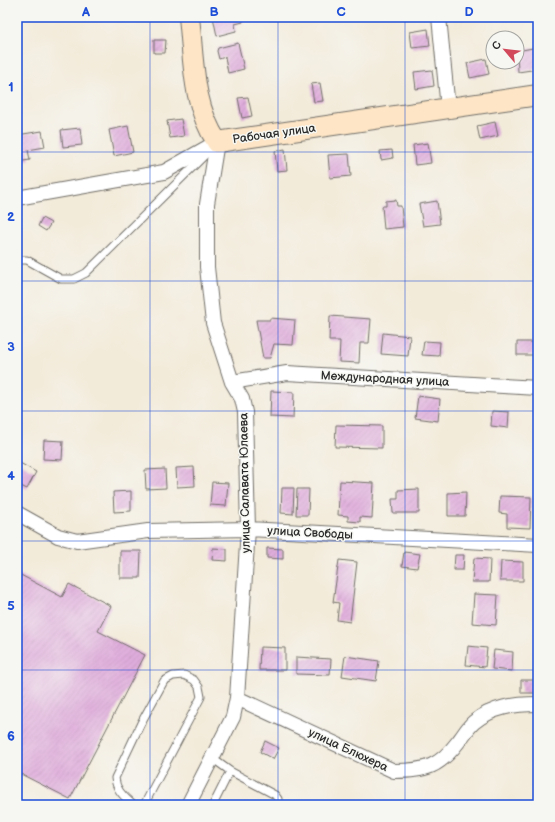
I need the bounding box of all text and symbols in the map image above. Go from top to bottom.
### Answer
text: A [81,4,90,20]
text: B [209,4,219,20]
text: C [336,4,346,20]
text: D [464,4,474,20]
north arrow [485,30,525,70]
text: С [489,39,504,52]
text: 1 [8,79,14,95]
street label: Рабочая улица [231,121,317,147]
text: 2 [7,209,15,225]
text: 3 [7,339,15,355]
street label: Международная улица [320,368,450,390]
street label: улица Салавата Юлаева [236,413,254,553]
text: 4 [7,468,15,484]
street label: улица Свободы [267,523,353,543]
text: 5 [7,598,15,614]
street label: улица Блюхера [306,725,390,775]
text: 6 [7,728,15,744]

